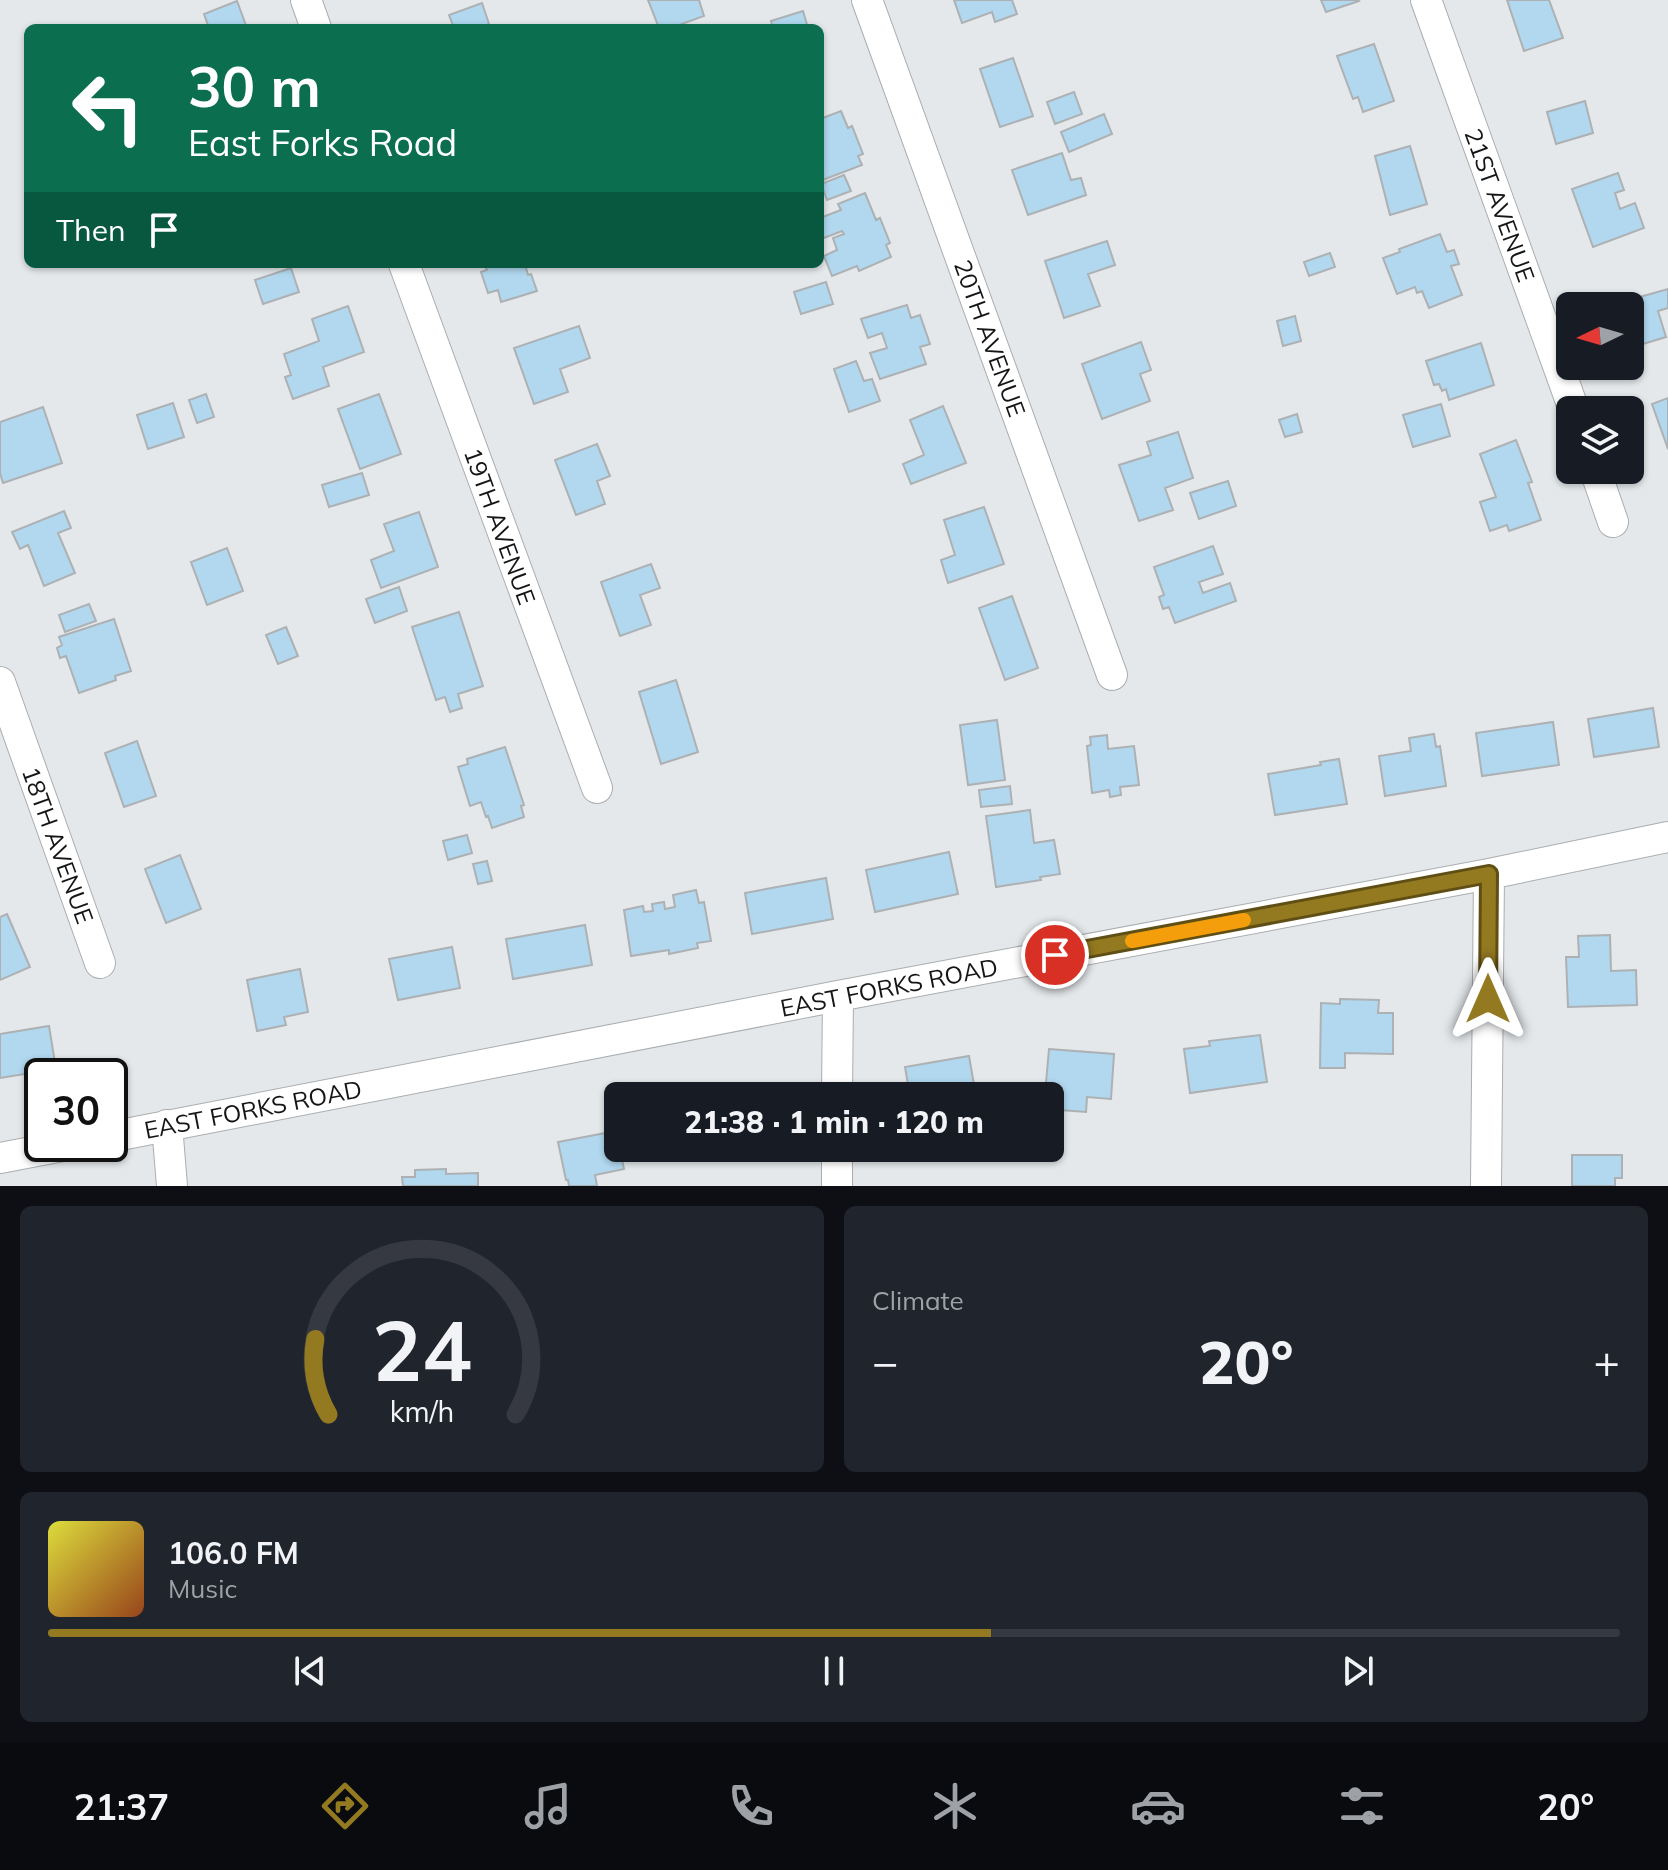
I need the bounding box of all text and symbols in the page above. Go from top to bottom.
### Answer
text: 30 m [188,51,321,121]
icon: left [56,56,160,160]
text: East Forks Road [188,120,457,165]
street label: 21ST AVENUE [1458,124,1542,286]
icon: arrive [142,208,186,252]
text: Then [56,211,126,249]
street label: 20TH AVENUE [948,255,1032,421]
north arrow [1556,292,1644,380]
map controls [1556,292,1644,484]
button: layers [1556,396,1644,484]
street label: 19TH AVENUE [458,443,542,609]
street label: 18TH AVENUE [16,762,100,928]
pin [1021,921,1089,989]
icon: arrive [1033,933,1077,977]
street label: EAST FORKS ROAD [778,951,1000,1023]
position arrow [1446,957,1530,1041]
speed limit sign: 30 [24,1058,128,1162]
street label: EAST FORKS ROAD [142,1073,364,1145]
text: 21:38 · 1 min · 120 m [684,1103,984,1141]
text: Climate [872,1284,964,1317]
text: 24 [372,1297,472,1402]
text: 20° [1198,1324,1294,1399]
text: − [872,1334,898,1389]
text: + [1594,1334,1620,1389]
text: km/h [390,1393,454,1429]
text: 106.0 FM [168,1534,299,1572]
text: Music [168,1572,237,1605]
icon: previous [288,1649,332,1693]
icon: pause [812,1649,856,1693]
icon: next [1336,1649,1380,1693]
icon: directions [317,1778,373,1834]
icon: music [520,1778,576,1834]
icon: phone [723,1778,779,1834]
icon: climate [927,1778,983,1834]
icon: car [1130,1778,1186,1834]
icon: filters [1334,1778,1390,1834]
text: 21:37 [74,1784,169,1829]
text: 20° [1537,1784,1594,1829]

